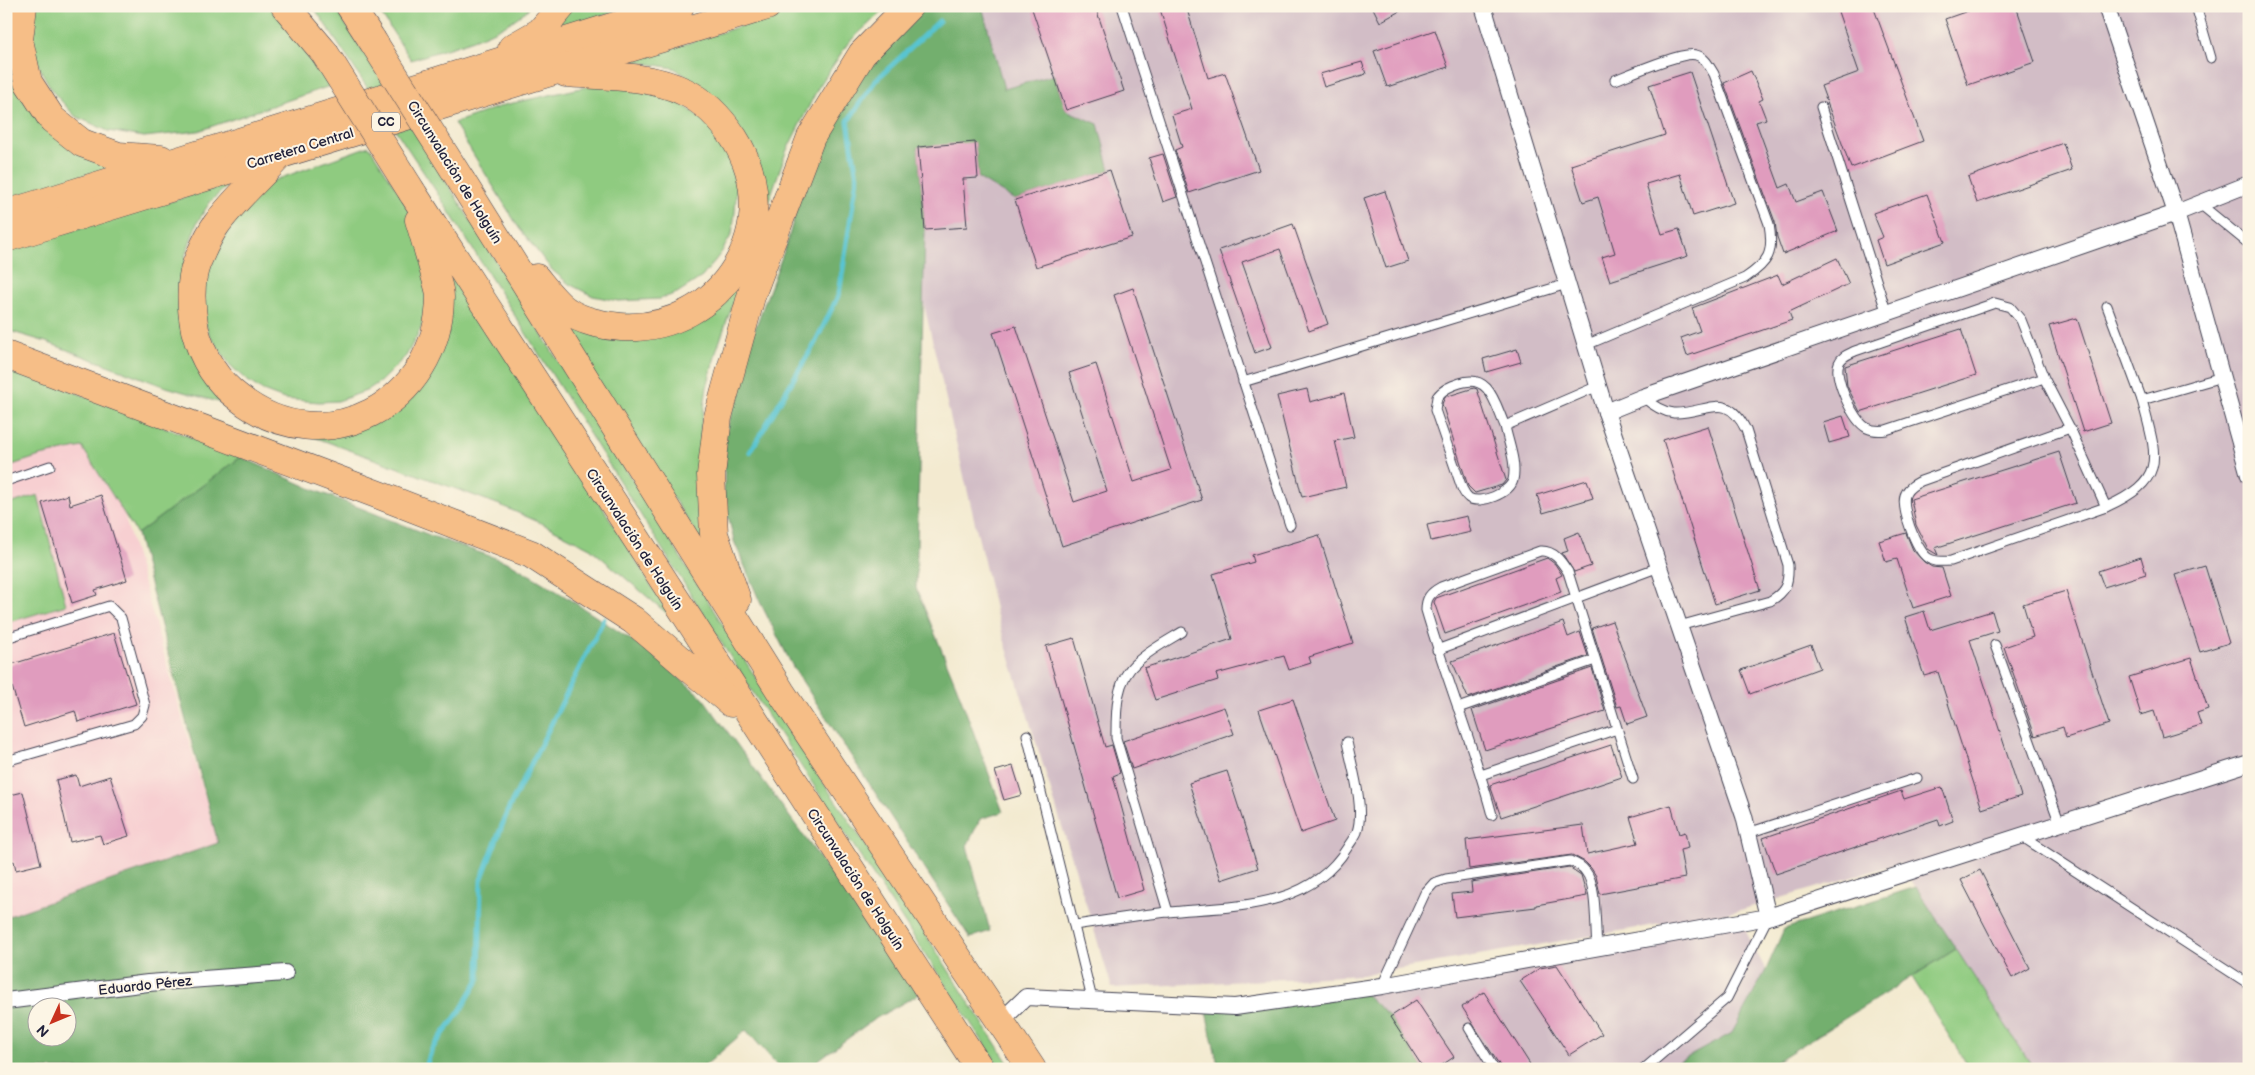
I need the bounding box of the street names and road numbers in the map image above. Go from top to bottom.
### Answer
street label: Circunvalación de Holguín [404,98,506,247]
road number: CC [372,112,400,132]
street label: Carretera Central [245,124,356,173]
street label: Circunvalación de Holguín [582,465,687,613]
street label: Circunvalación de Holguín [803,805,908,953]
street label: Eduardo Pérez [97,972,193,999]

